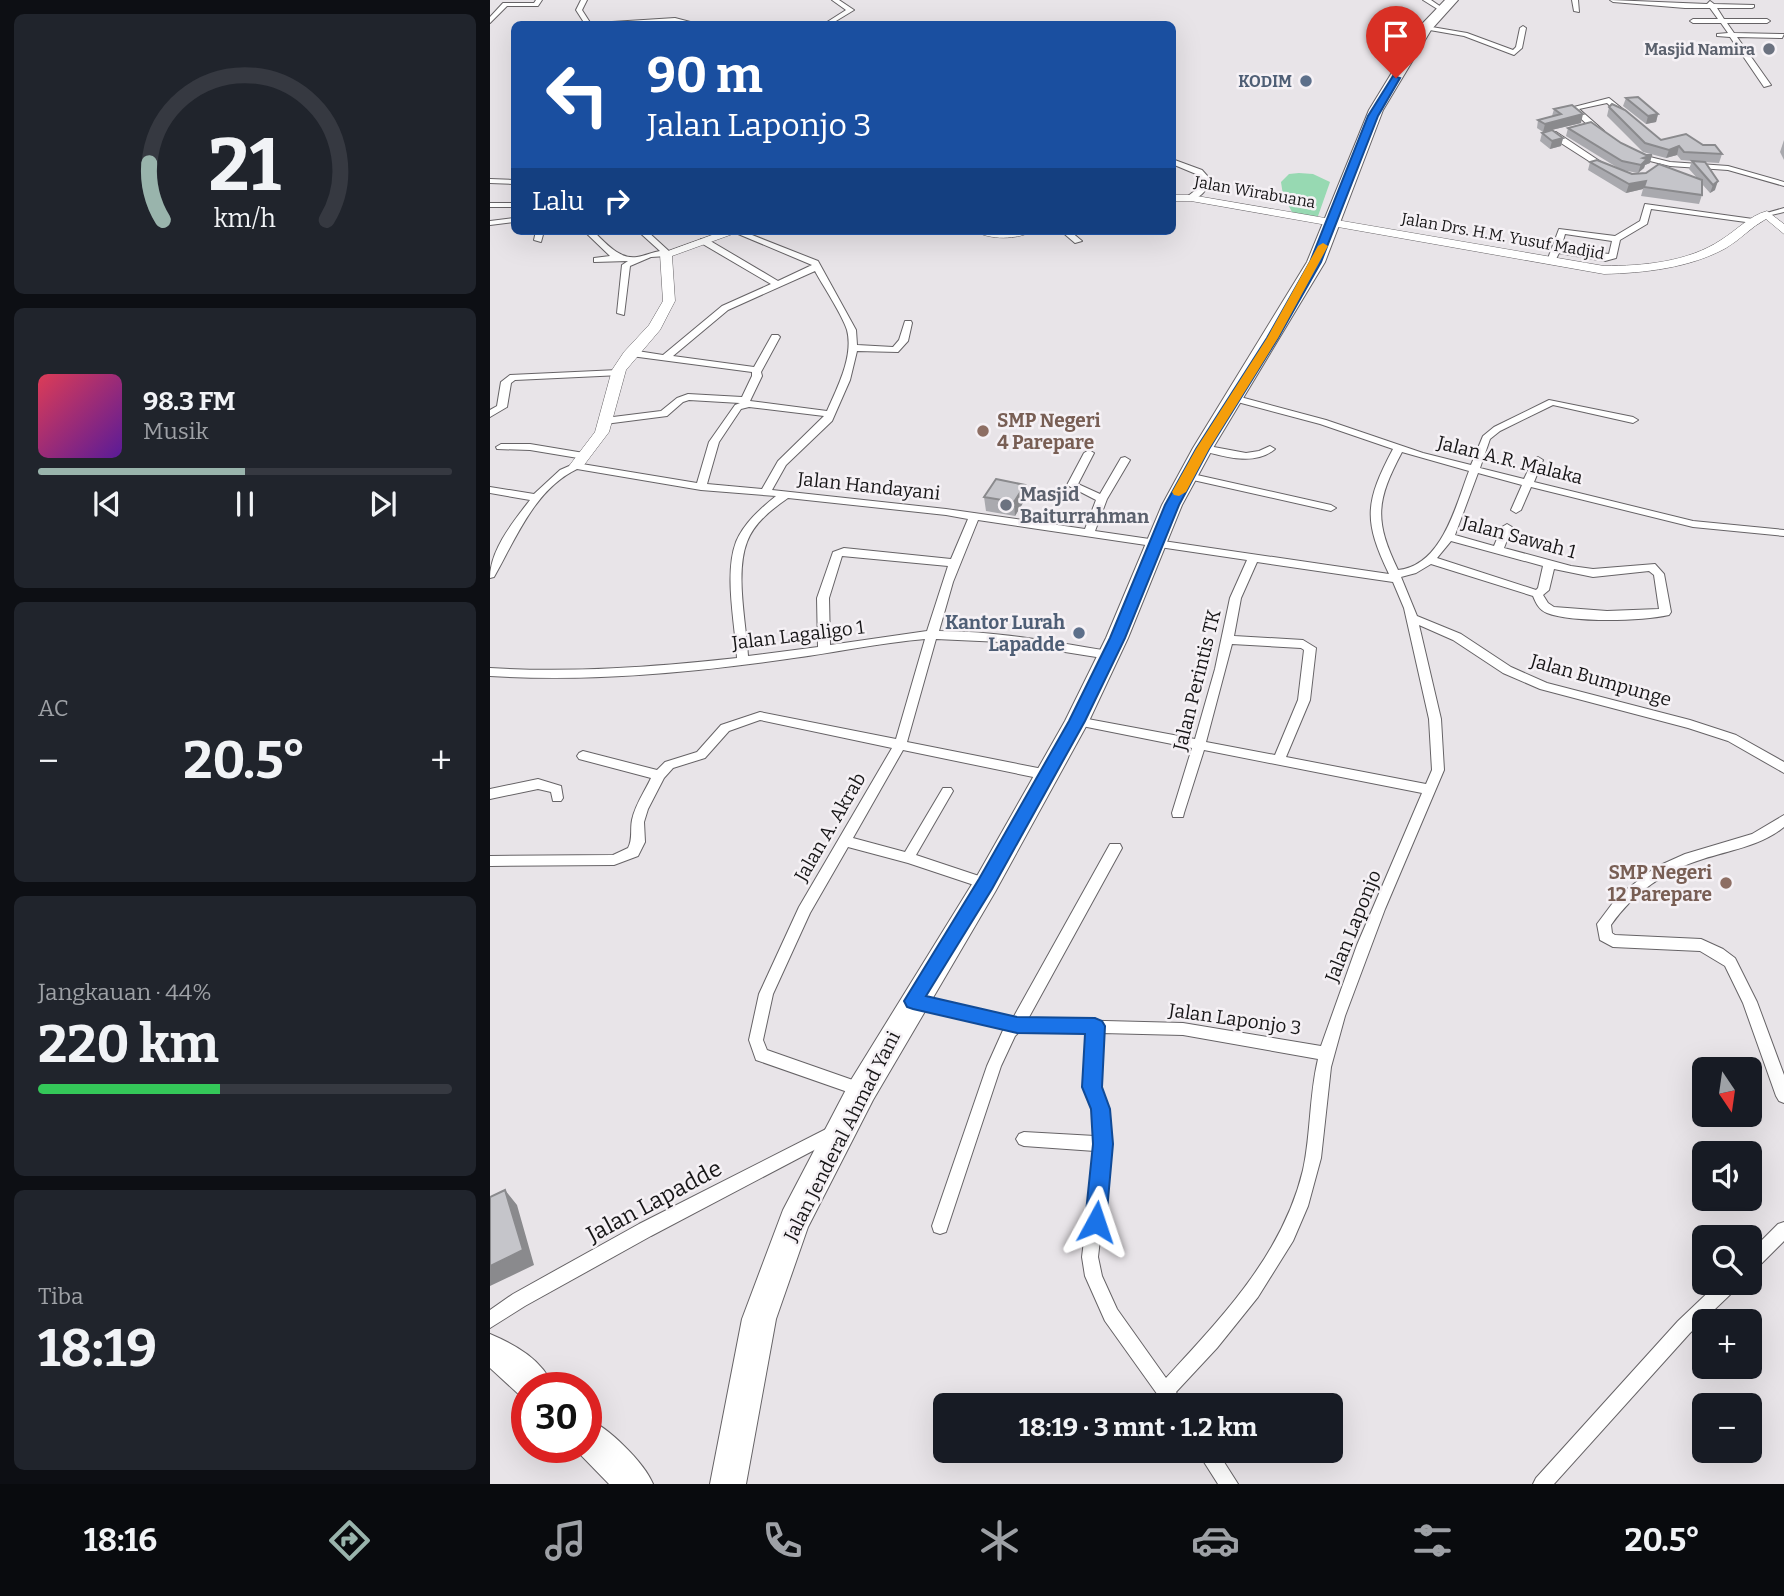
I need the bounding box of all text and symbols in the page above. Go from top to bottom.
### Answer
pin [1366,6,1426,78]
icon: arrive [1377,17,1415,55]
place label: Masjid Namira [1645,40,1755,59]
marker: Masjid Namira [1761,41,1777,57]
text: 90 m [647,46,763,105]
icon: left [532,49,623,140]
place label: KODIM [1238,72,1292,91]
marker: KODIM [1298,73,1314,89]
text: Jalan Laponjo 3 [647,106,872,144]
text: 21 [209,122,282,209]
street label: Jalan Wirabuana [1192,172,1317,212]
icon: right [598,182,636,220]
text: Lalu [532,186,584,217]
text: km/h [214,204,276,234]
street label: Jalan Drs. H.M. Yusuf Madjid [1399,209,1606,263]
text: 98.3 FM [143,386,236,417]
place label: SMP Negeri 4 Parepare [997,409,1101,454]
text: Musik [143,417,209,445]
marker: SMP Negeri 4 Parepare [975,423,991,439]
street label: Jalan A.R. Malaka [1434,431,1586,489]
street label: Jalan Handayani [795,467,942,505]
place label: Masjid Baiturrahman [1020,483,1150,528]
icon: previous [88,485,126,523]
icon: pause [226,485,264,523]
icon: next [364,485,402,523]
marker: Masjid Baiturrahman [998,497,1014,513]
street label: Jalan Sawah 1 [1458,510,1579,563]
street label: Jalan Perintis TK [1168,607,1226,754]
place label: Kantor Lurah Lapadde [945,611,1065,656]
street label: Jalan Lagaligo 1 [730,615,866,655]
marker: Kantor Lurah Lapadde [1071,625,1087,641]
street label: Jalan Bumpunge [1527,649,1674,711]
text: AC [38,694,69,722]
text: 20.5° [183,729,306,792]
text: − [38,738,59,784]
text: + [430,738,452,784]
street label: Jalan A. Akrab [789,768,870,886]
place label: SMP Negeri 12 Parepare [1608,861,1712,906]
street label: Jalan Laponjo [1320,867,1386,986]
marker: SMP Negeri 12 Parepare [1718,875,1734,891]
text: Jangkauan · 44% [38,978,212,1006]
street label: Jalan Laponjo 3 [1166,998,1303,1040]
text: 220 km [38,1013,219,1076]
street label: Jalan Jenderal Ahmad Yani [779,1027,905,1246]
north arrow [1692,1057,1762,1127]
map controls [1692,1057,1762,1463]
button: sound [1692,1141,1762,1211]
street label: Jalan Lapadde [581,1154,726,1249]
position arrow [1059,1185,1133,1259]
button: search [1692,1225,1762,1295]
text: Tiba [38,1282,84,1310]
button: + [1692,1309,1762,1379]
text: 18:19 [38,1317,157,1380]
speed limit sign: 30 [511,1372,602,1463]
button: − [1692,1393,1762,1463]
text: 18:19 · 3 mnt · 1.2 km [1019,1412,1257,1443]
icon: directions [325,1516,374,1565]
icon: music [541,1516,590,1565]
icon: phone [758,1516,807,1565]
icon: climate [975,1516,1024,1565]
icon: car [1191,1516,1240,1565]
icon: filters [1408,1516,1457,1565]
text: 18:16 [84,1521,157,1559]
text: 20.5° [1624,1521,1700,1559]

